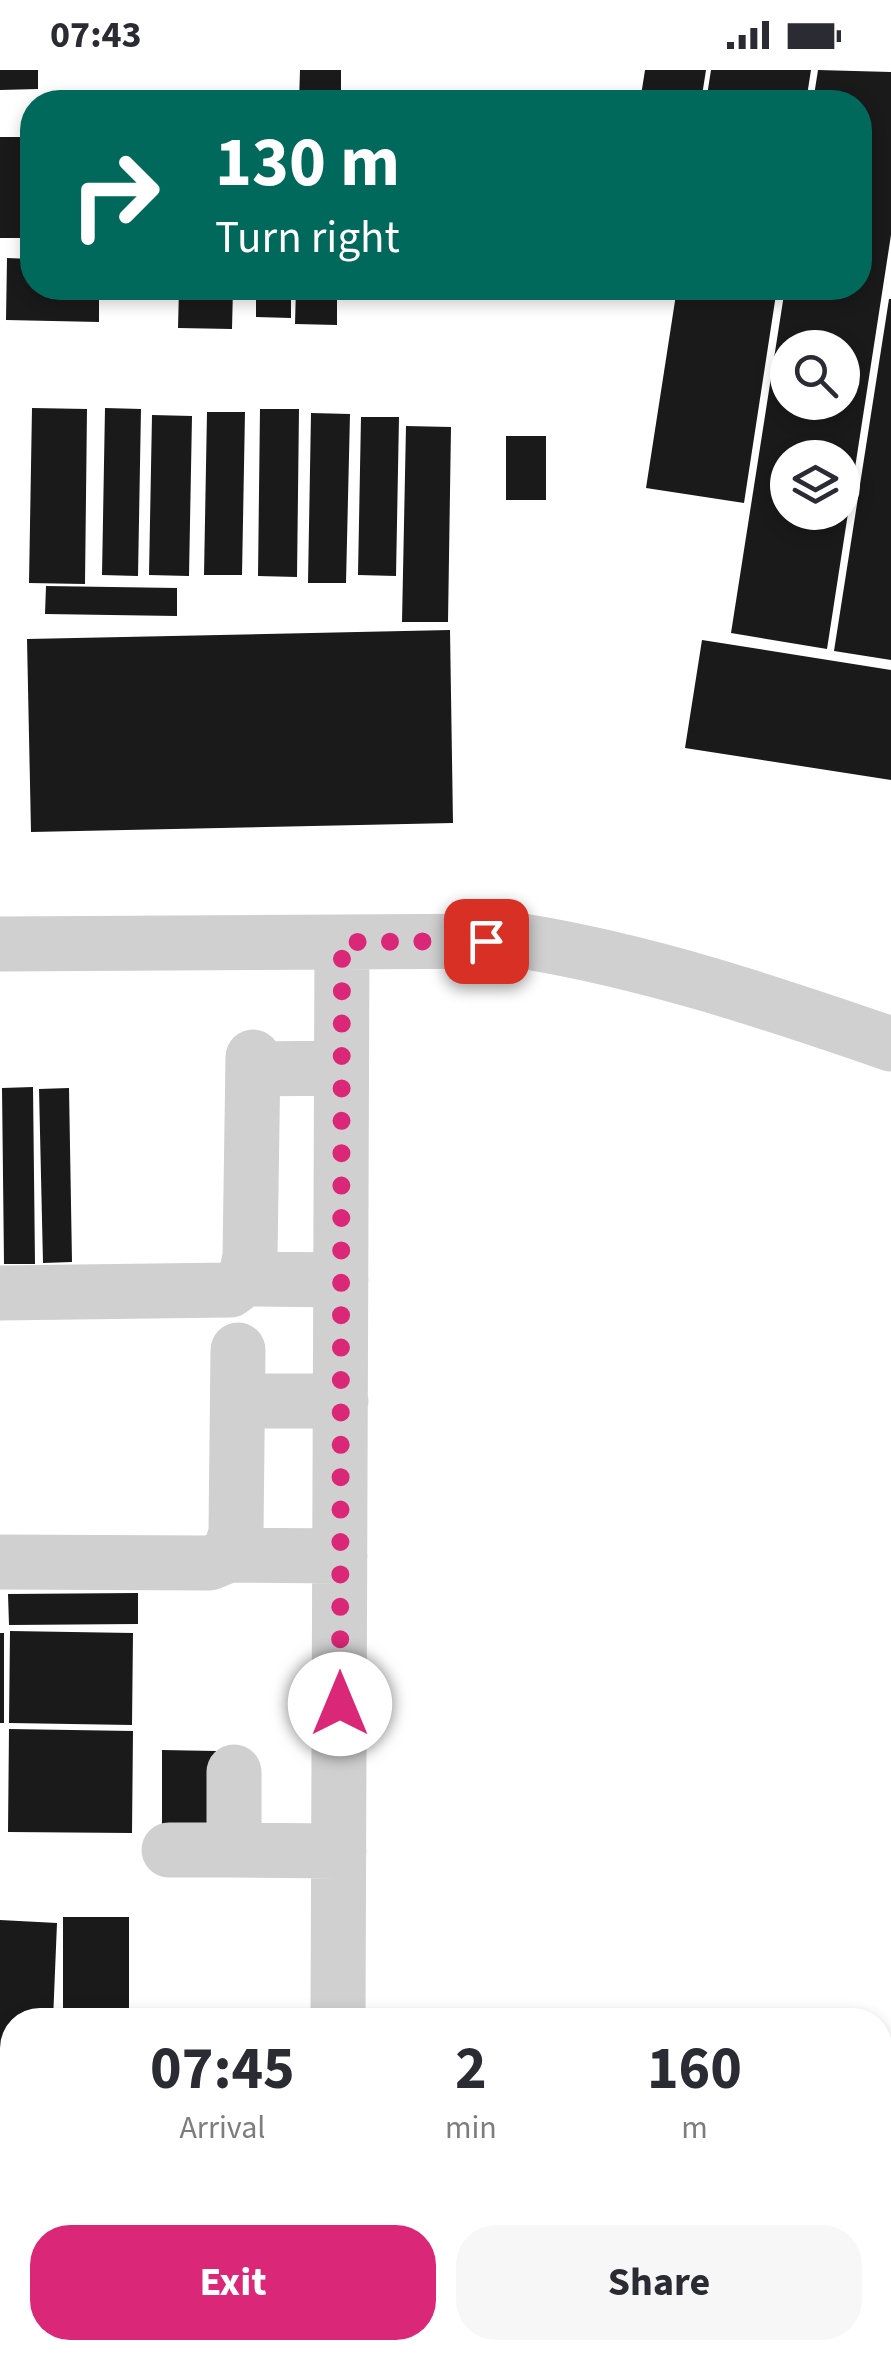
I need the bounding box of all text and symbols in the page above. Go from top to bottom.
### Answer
text: 07:43 [50,8,142,62]
text: 130 m [215,113,400,213]
icon: right [50,130,180,260]
text: Turn right [215,206,400,270]
map controls [770,330,860,530]
button: search [770,330,860,420]
button: layers [770,440,860,530]
pin [444,899,529,984]
icon: arrive [459,914,514,969]
position arrow [288,1652,392,1756]
text: 07:45 [150,2027,295,2112]
text: 2 [455,2027,487,2112]
text: 160 [647,2027,742,2112]
text: Arrival [179,2105,265,2151]
text: min [445,2105,497,2151]
text: m [681,2105,708,2151]
button: Exit [30,2225,436,2340]
button: Share [456,2225,862,2340]

